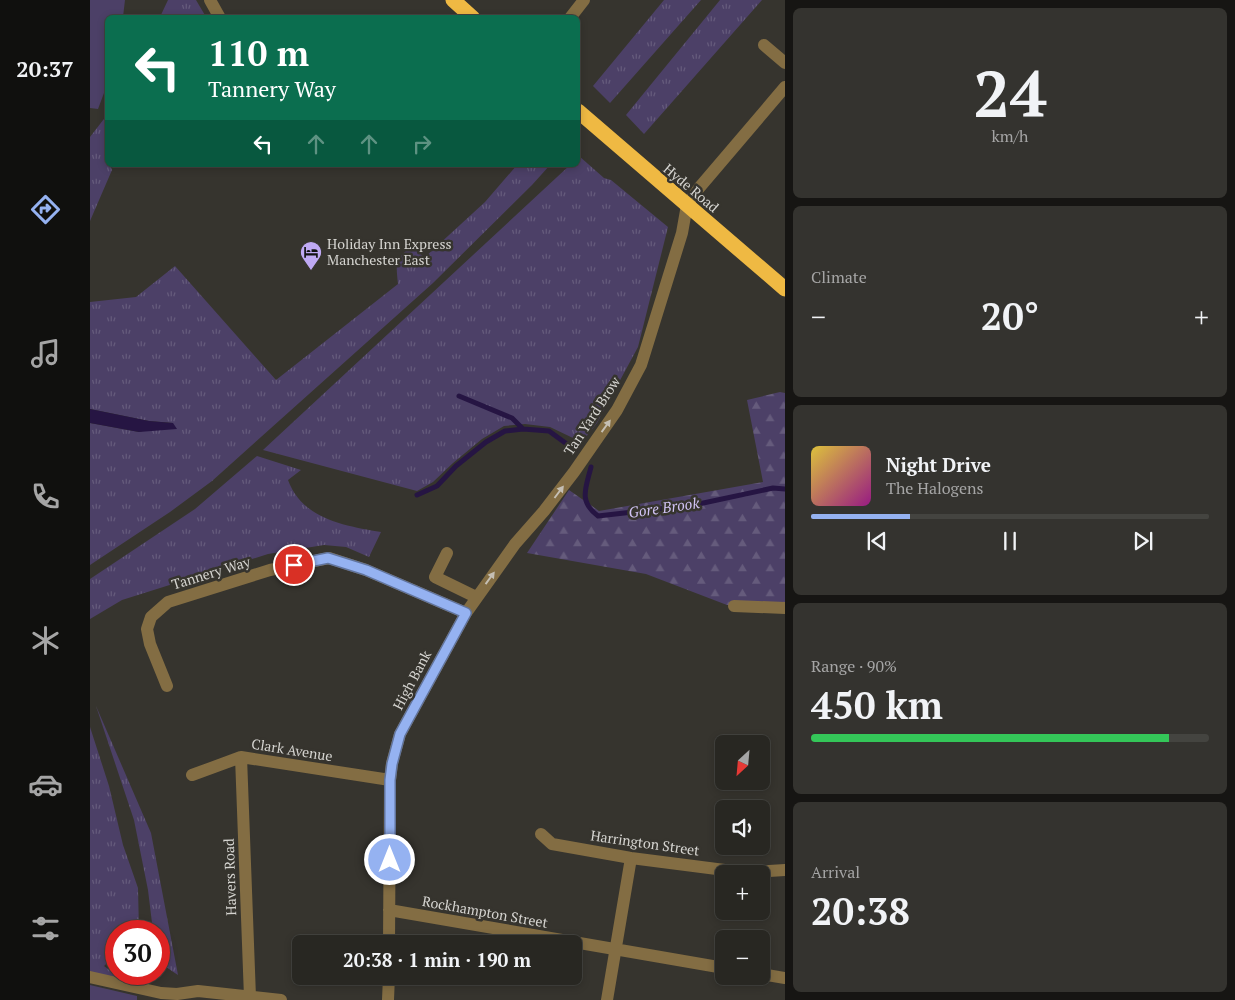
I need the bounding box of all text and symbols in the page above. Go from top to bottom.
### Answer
text: 110 m [208,30,309,76]
icon: left [125,35,190,100]
text: 24 [973,49,1047,136]
text: 20:37 [16,54,74,83]
text: Tannery Way [208,74,336,103]
text: km/h [992,125,1028,147]
icon: left [249,130,277,158]
icon: ahead [302,130,330,158]
icon: ahead [355,130,383,158]
icon: right [408,130,436,158]
street label: Hyde Road [660,159,723,216]
icon: directions [28,192,63,227]
place label: Holiday Inn Express Manchester East [327,234,452,269]
hotel icon: Holiday Inn Express Manchester East [299,240,323,271]
text: Climate [811,266,867,288]
text: 20° [981,291,1039,341]
text: − [811,298,826,335]
text: + [1194,298,1209,335]
icon: music [28,336,63,371]
street label: Tan Yard Brow [559,372,625,459]
one-way arrow [600,420,611,433]
text: Night Drive [886,452,991,477]
text: The Halogens [886,477,984,499]
icon: phone [28,479,63,514]
one-way arrow [554,485,564,499]
water label: Gore Brook [627,492,701,522]
icon: previous [863,527,891,555]
icon: pause [996,527,1024,555]
icon: next [1129,527,1157,555]
pin [273,544,315,586]
street label: Tannery Way [169,551,253,594]
icon: arrive [280,551,308,579]
one-way arrow [485,571,495,585]
icon: climate [28,623,63,658]
street label: High Bank [388,646,435,713]
text: Range · 90% [811,655,897,677]
text: 450 km [811,680,943,730]
street label: Clark Avenue [250,734,334,765]
north arrow [715,735,770,790]
map controls [715,735,770,985]
icon: car [28,767,63,802]
button: sound [715,800,770,855]
street label: Harrington Street [589,825,702,860]
position arrow [363,833,415,885]
street label: Havers Road [219,838,240,916]
text: Arrival [811,861,860,883]
button: + [715,865,770,920]
text: 20:38 [811,886,910,936]
street label: Rockhampton Street [421,891,550,932]
icon: filters [28,911,63,946]
speed limit sign: 30 [105,920,170,985]
button: − [715,930,770,985]
text: 20:38 · 1 min · 190 m [343,947,531,972]

